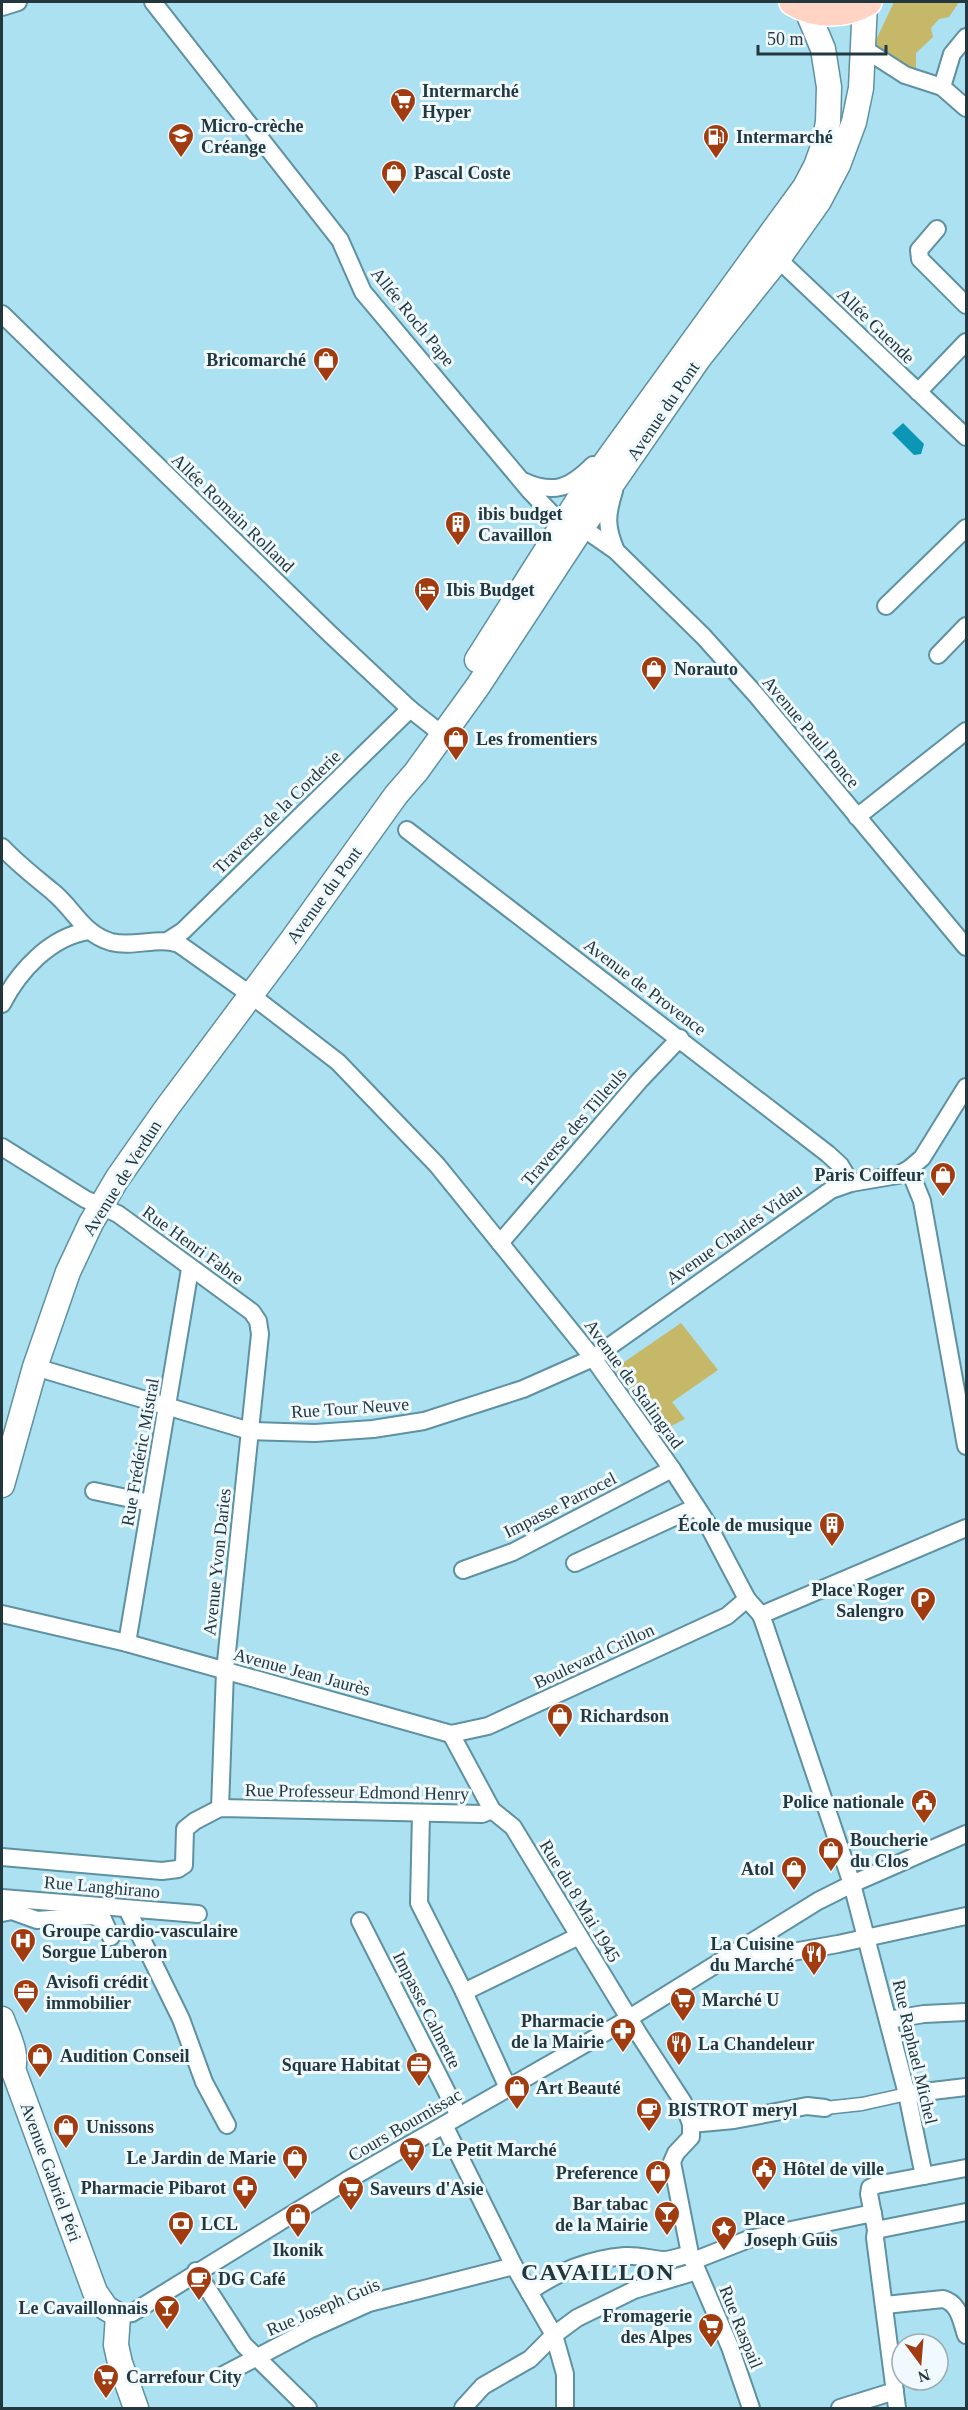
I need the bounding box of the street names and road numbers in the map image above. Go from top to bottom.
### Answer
street label: Allée Roch Pape [367,264,459,370]
street label: Allée Guende [833,284,919,368]
street label: Avenue du Pont [623,358,703,464]
street label: Allée Romain Rolland [168,450,298,576]
street label: Avenue Paul Ponce [758,672,864,792]
street label: Traverse de la Corderie [209,746,345,878]
street label: Avenue du Pont [282,843,366,947]
street label: Avenue de Provence [580,935,710,1039]
street label: Traverse des Tilleuls [517,1064,631,1190]
street label: Avenue de Verdun [78,1117,166,1239]
street label: Avenue Charles Vidau [662,1180,806,1288]
street label: Rue Henri Fabre [139,1202,247,1288]
street label: Avenue de Stalingrad [580,1316,688,1452]
street label: Rue Frédéric Mistral [117,1376,163,1528]
street label: Rue Tour Neuve [290,1394,410,1422]
street label: Impasse Parrocel [500,1468,620,1542]
street label: Avenue Yvon Daries [199,1487,235,1637]
street label: Boulevard Crillon [531,1619,657,1693]
street label: Avenue Jean Jaurès [232,1644,372,1700]
street label: Rue Professeur Edmond Henry [245,1780,469,1804]
street label: Rue du 8 Mai 1945 [536,1836,624,1966]
street label: Rue Langhirano [43,1872,161,1902]
street label: Impasse Calmette [389,1948,465,2072]
street label: Rue Raphael Michel [889,1978,941,2126]
street label: Cours Bournissac [345,2084,465,2166]
street label: Avenue Gabriel Péri [17,2100,85,2244]
street label: Rue Joseph Guis [263,2274,383,2340]
street label: Rue Raspail [715,2283,767,2371]

